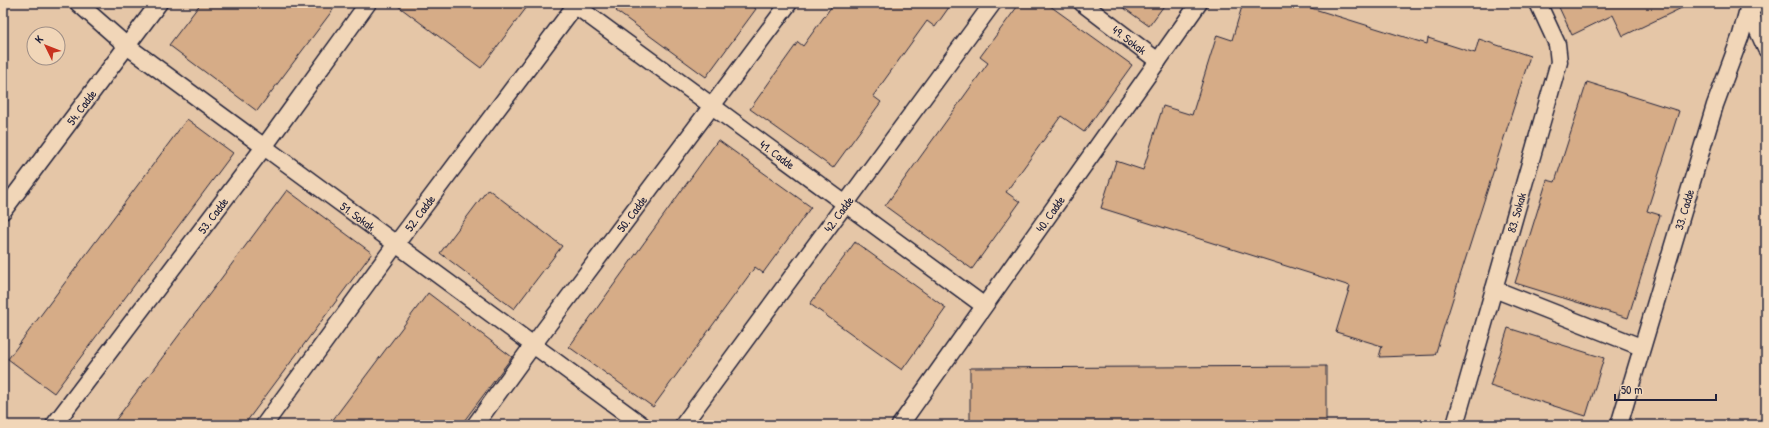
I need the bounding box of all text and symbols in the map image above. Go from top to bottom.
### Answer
street label: 49. Sokak [1109,21,1150,58]
north arrow [26,26,66,66]
text: K [32,32,46,46]
street label: 54. Cadde [62,86,100,128]
street label: 41. Cadde [756,135,799,173]
street label: 33. Cadde [1670,187,1698,232]
street label: 83. Sokak [1502,190,1530,235]
street label: 52. Cadde [400,191,439,235]
street label: 50. Cadde [612,192,651,235]
street label: 42. Cadde [819,192,857,235]
street label: 40. Cadde [1031,192,1069,235]
street label: 53. Cadde [193,193,232,237]
street label: 51. Sokak [337,197,379,235]
scale bar [1615,376,1716,402]
text: 50 m [1621,381,1642,398]

